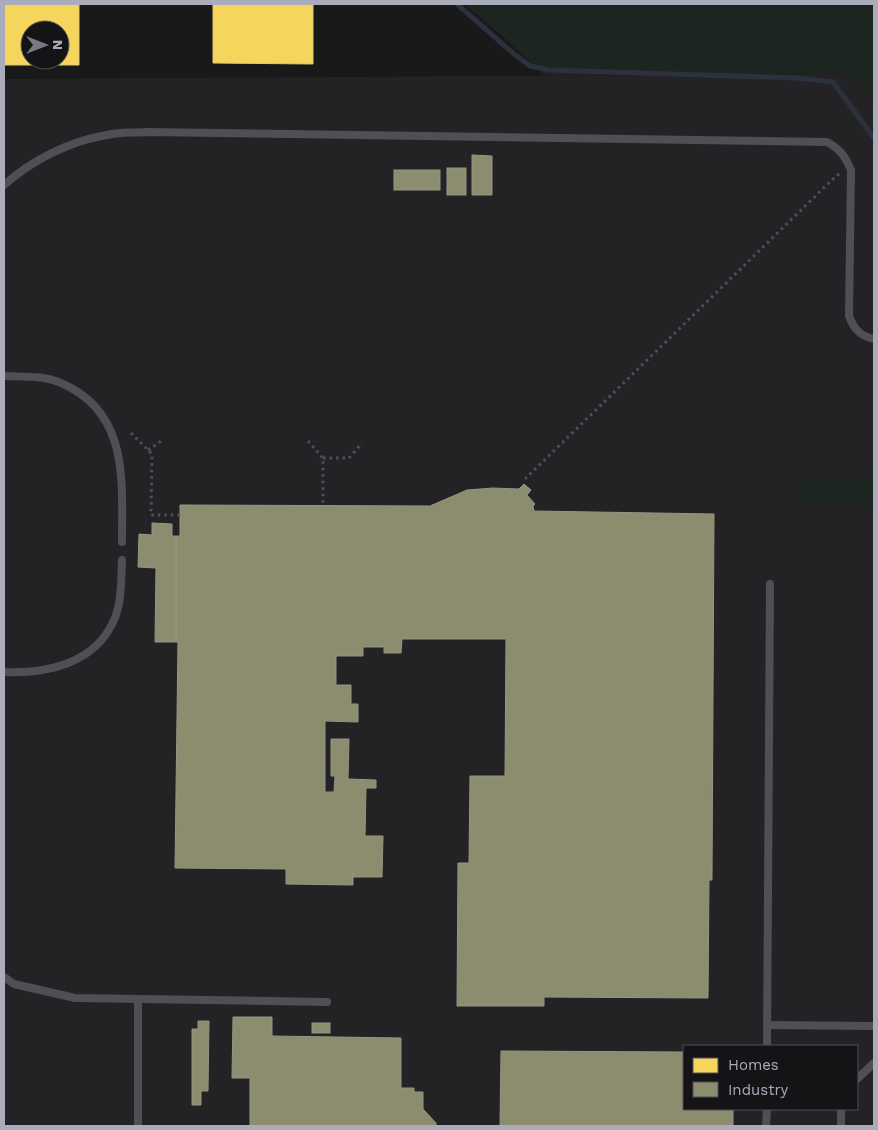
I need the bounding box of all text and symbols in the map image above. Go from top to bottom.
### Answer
north arrow [20,20,70,70]
text: N [50,40,66,50]
legend [683,1045,858,1110]
text: Homes [728,1056,779,1074]
text: Industry [728,1081,789,1099]

